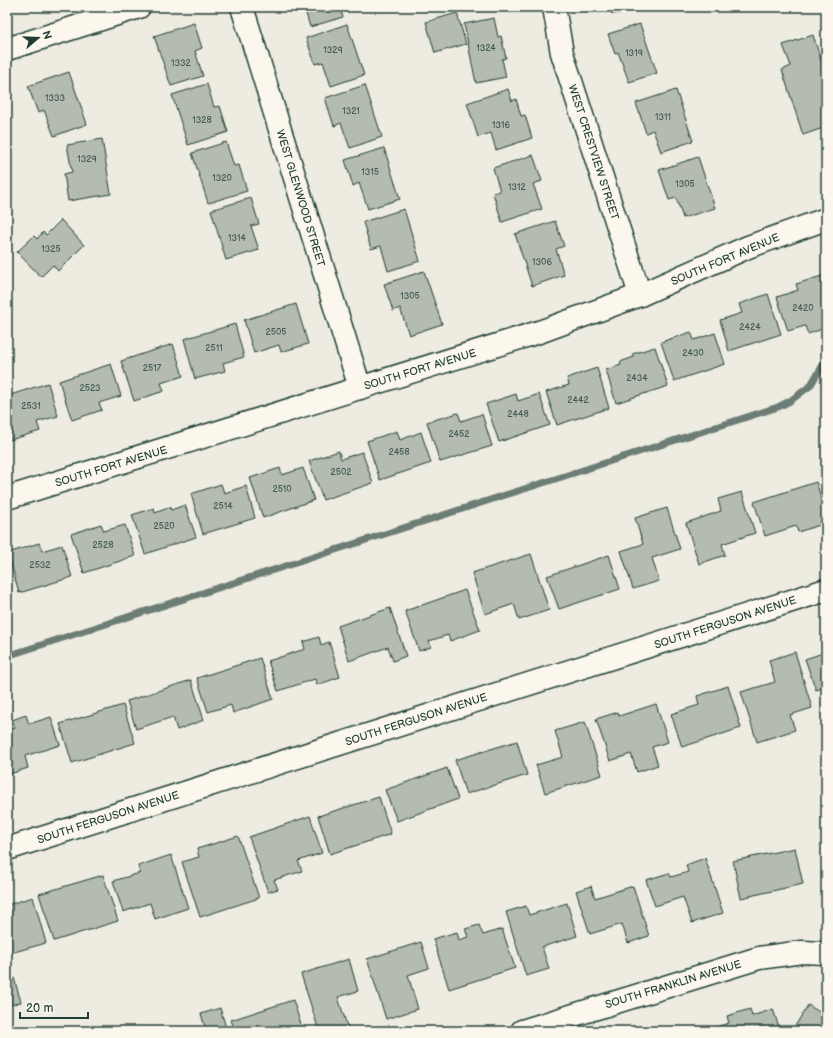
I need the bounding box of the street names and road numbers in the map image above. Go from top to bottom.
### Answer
street label: WEST CRESTVIEW STREET [565,83,622,222]
street label: WEST GLENWOOD STREET [273,128,328,269]
street label: SOUTH FORT AVENUE [669,231,781,288]
street label: SOUTH FORT AVENUE [363,346,478,393]
street label: SOUTH FORT AVENUE [54,443,169,490]
street label: SOUTH FERGUSON AVENUE [653,593,798,652]
street label: SOUTH FERGUSON AVENUE [344,690,489,749]
street label: SOUTH FERGUSON AVENUE [36,788,181,847]
street label: SOUTH FRANKLIN AVENUE [604,958,743,1011]

